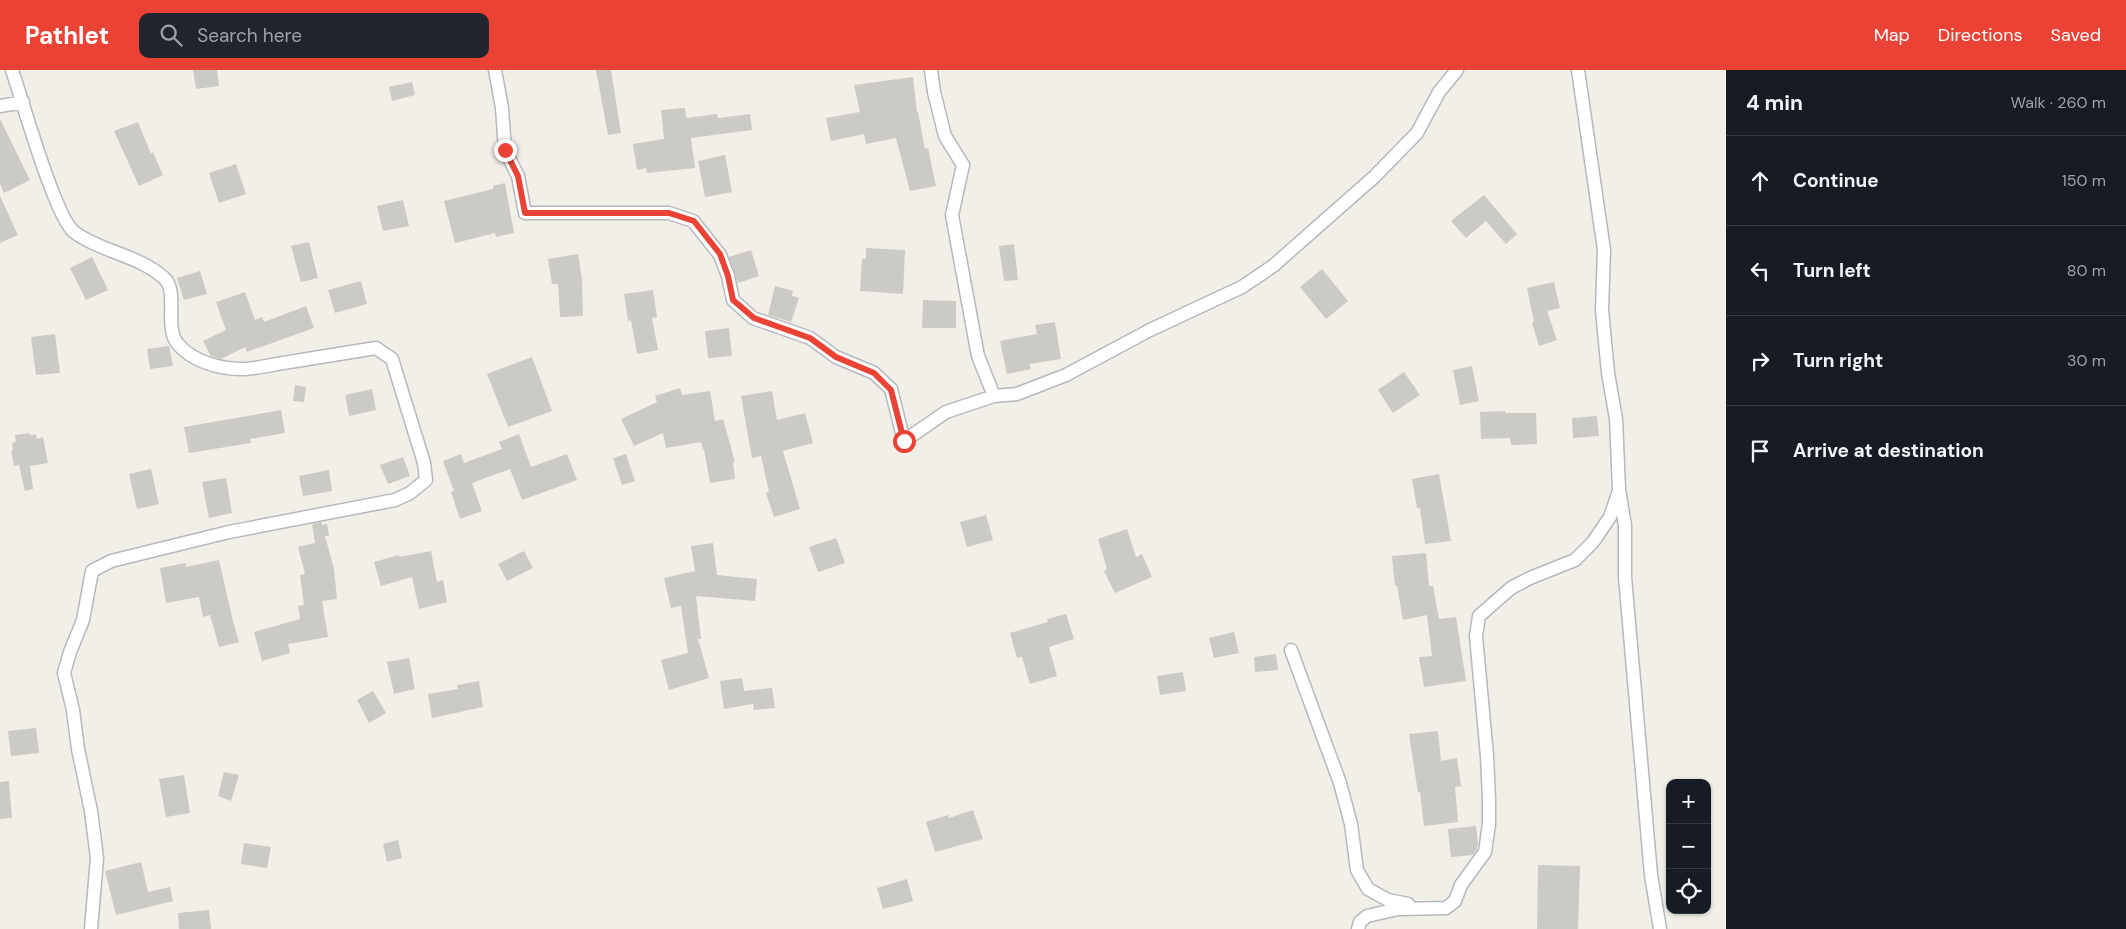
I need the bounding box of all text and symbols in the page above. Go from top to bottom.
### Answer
search box [139,13,489,58]
text: Pathlet [25,20,109,51]
icon: search [157,21,185,49]
text: Search here [197,23,302,48]
text: Map [1874,23,1910,47]
text: Directions [1938,23,2023,47]
text: Saved [2051,23,2101,47]
text: 4 min [1746,89,1803,117]
text: Walk · 260 m [2011,92,2106,113]
route end [494,139,517,162]
icon: ahead [1746,167,1774,195]
text: Continue [1793,168,1879,193]
text: 150 m [2062,170,2106,191]
icon: left [1746,257,1774,285]
text: Turn left [1793,258,1871,283]
text: 80 m [2067,260,2106,281]
icon: right [1746,347,1774,375]
text: Turn right [1793,348,1883,373]
text: 30 m [2067,350,2106,371]
route start [893,430,916,453]
icon: arrive [1746,437,1774,465]
text: Arrive at destination [1793,438,1984,463]
map controls [1666,779,1711,914]
button: + [1666,779,1711,824]
button: − [1666,824,1711,869]
button: locate [1666,869,1711,914]

